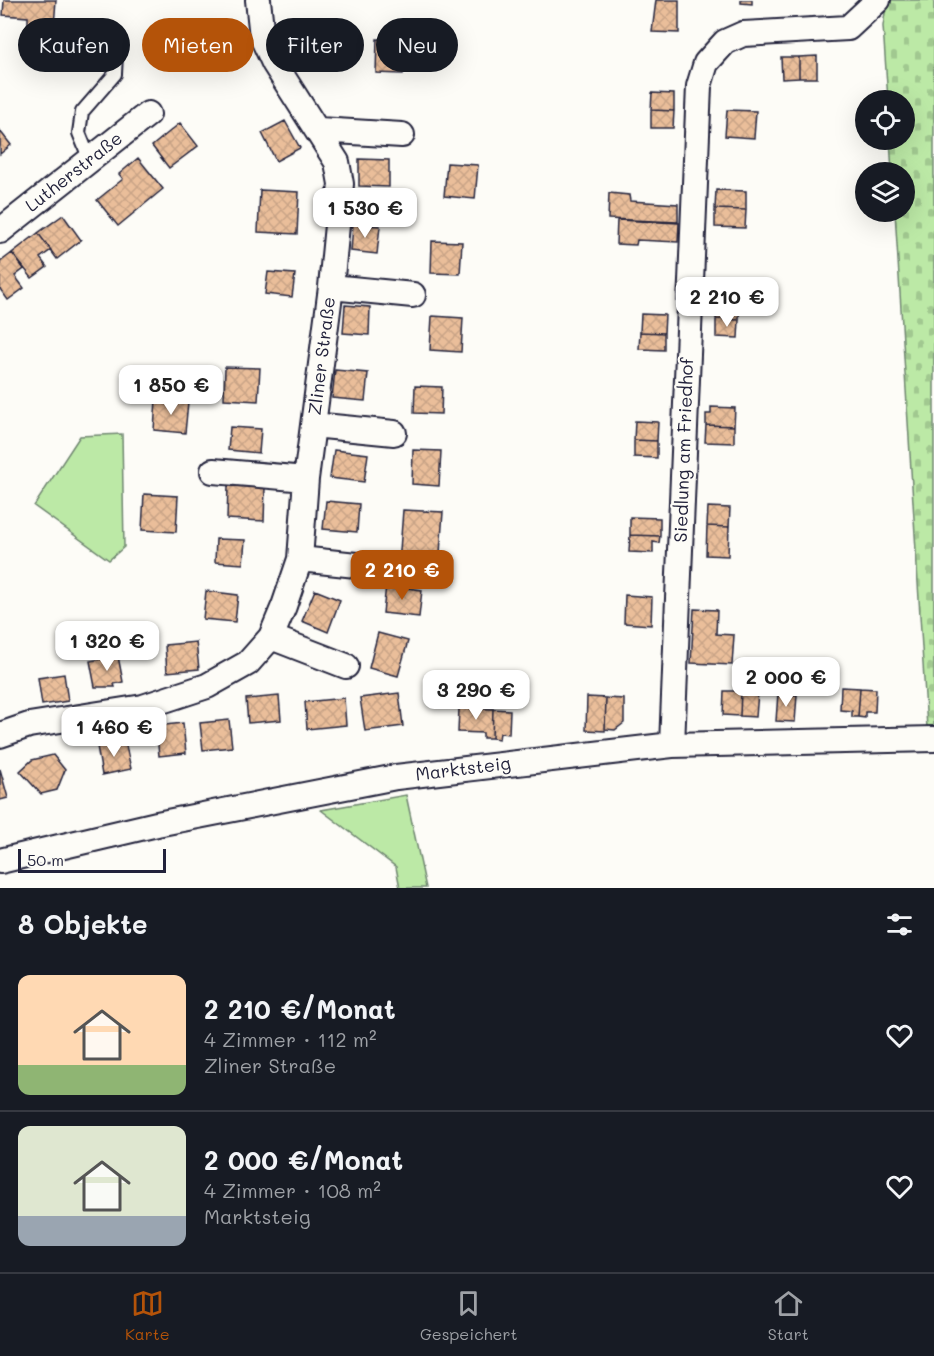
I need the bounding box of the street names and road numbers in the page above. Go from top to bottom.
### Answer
street label: Lutherstraße [20,126,127,217]
street label: Zliner Straße [302,295,340,416]
street label: Siedlung am Friedhof [668,356,698,543]
street label: Marktsteig [414,750,512,786]

